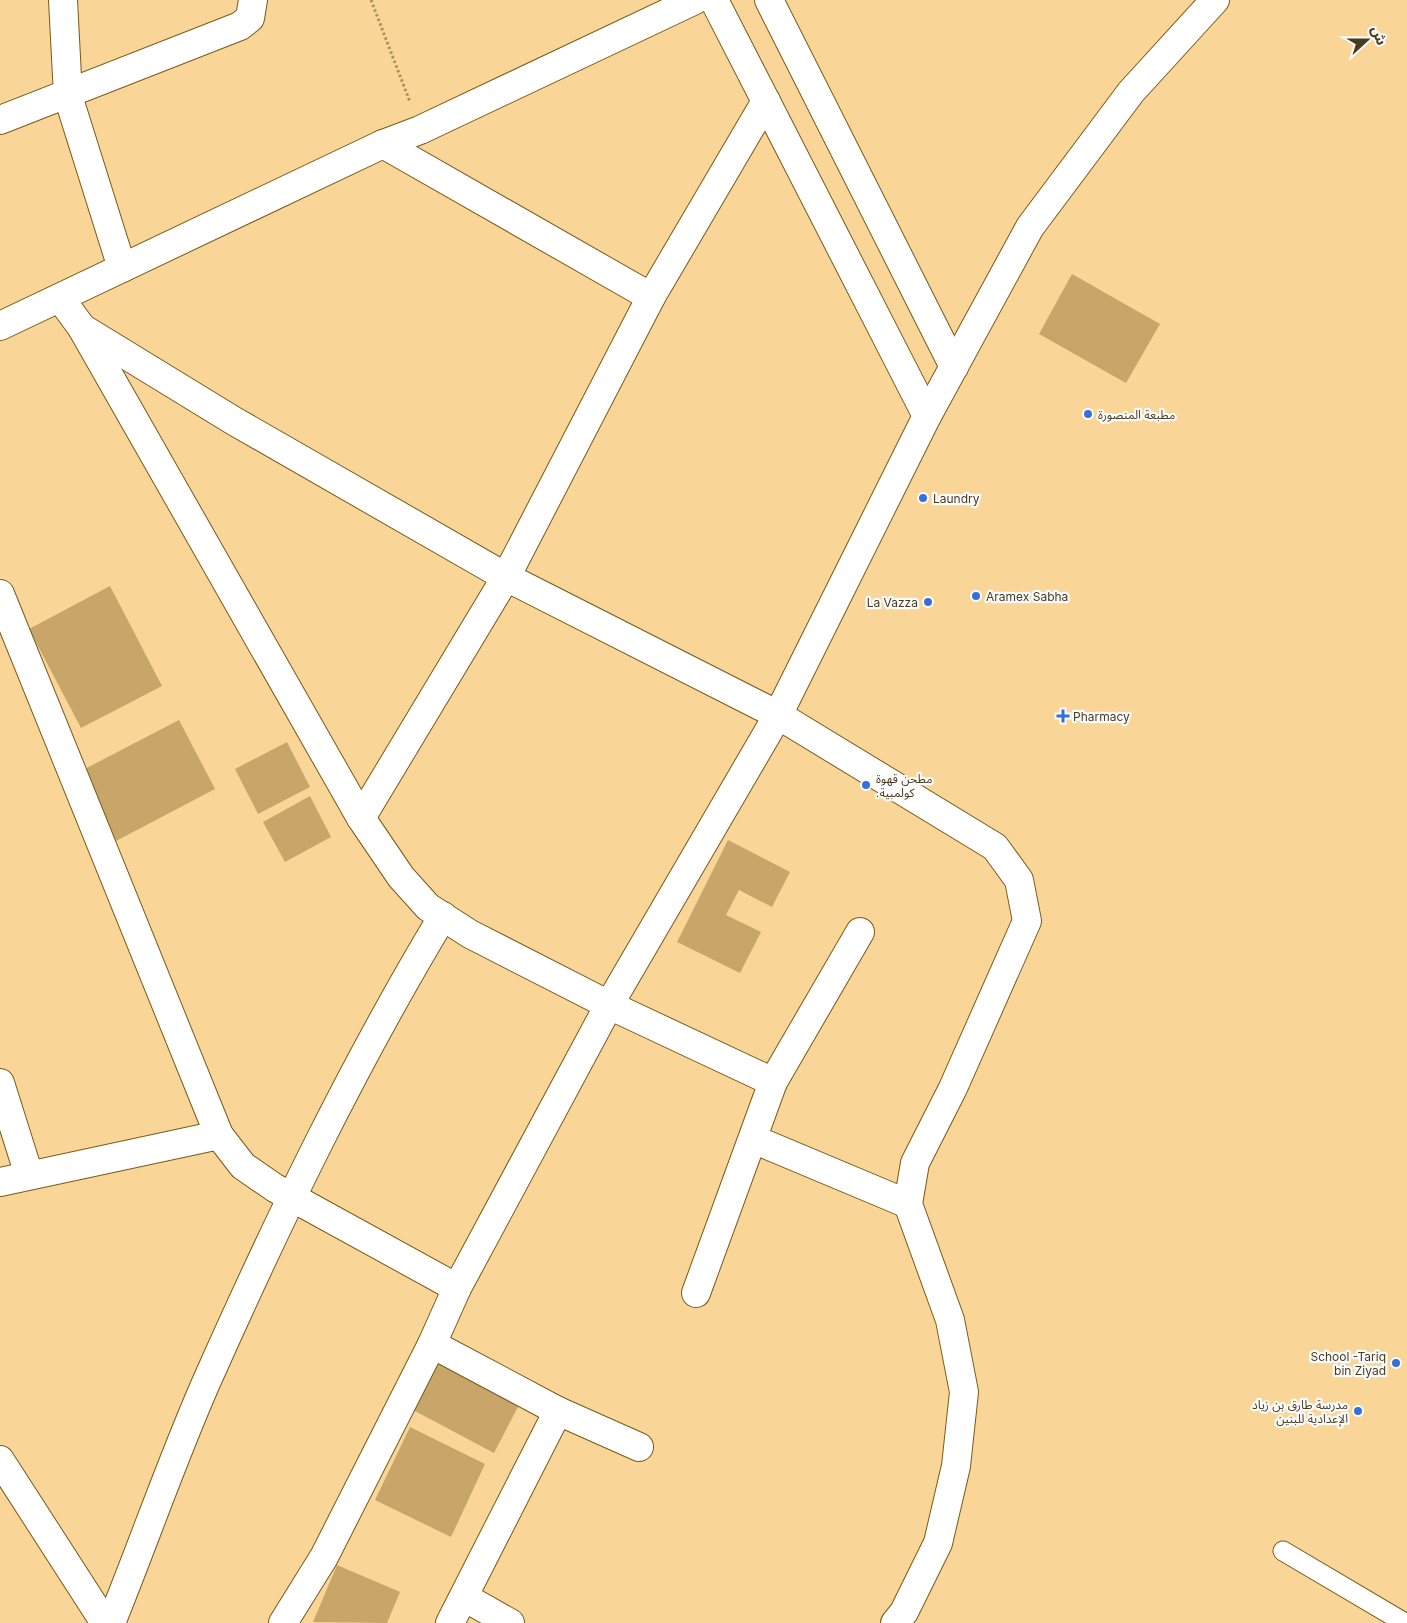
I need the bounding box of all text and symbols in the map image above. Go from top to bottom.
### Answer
north arrow [1342,15,1392,65]
text: ش [1368,23,1391,47]
place label: مطبعة المنصورة [1098,407,1175,422]
marker: مطبعة المنصورة [1082,408,1094,420]
place label: Laundry [933,491,980,506]
marker: Laundry [917,492,929,504]
place label: Aramex Sabha [986,589,1068,604]
marker: Aramex Sabha [970,590,982,602]
place label: La Vazza [867,595,918,610]
marker: La Vazza [922,596,934,608]
place label: Pharmacy [1073,709,1130,724]
marker: Pharmacy [1057,710,1069,722]
place label: مطحن قهوة .كولمبية [876,771,933,800]
marker: مطحن قهوة .كولمبية [860,779,872,791]
place label: School -Tariq bin Ziyad [1310,1349,1386,1378]
marker: School -Tariq bin Ziyad [1390,1357,1402,1369]
place label: مدرسة طارق بن زياد الإعدادية للبنين [1252,1397,1348,1427]
marker: مدرسة طارق بن زياد الإعدادية للبنين [1352,1405,1364,1417]

